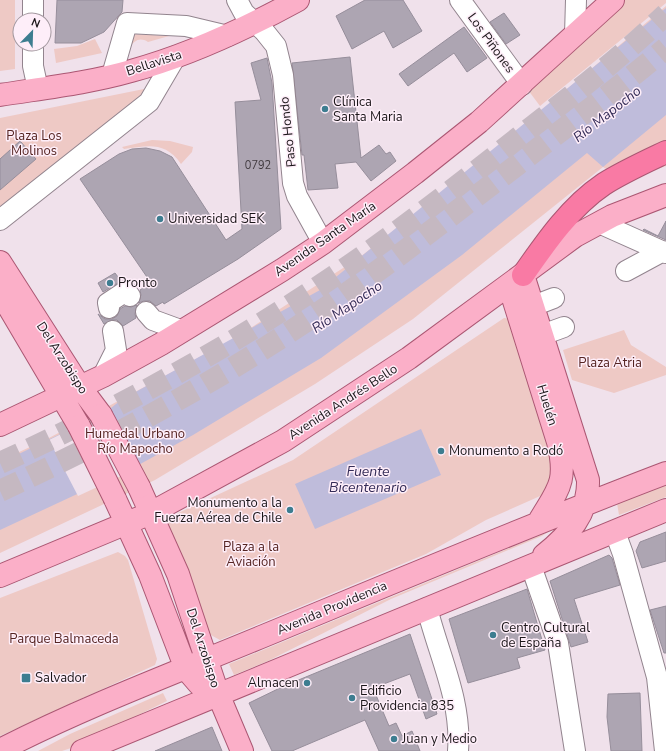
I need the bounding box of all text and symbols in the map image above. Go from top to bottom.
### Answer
street label: Los Piñones [463,9,519,77]
north arrow [12,12,52,52]
text: N [29,15,42,32]
street label: Bellavista [124,46,184,80]
water label: Río Mapocho [569,81,645,147]
place label: Clínica Santa Maria [333,93,403,126]
street label: Paso Hondo [275,96,301,168]
marker: Clínica Santa Maria [320,104,330,114]
park label: Plaza Los Molinos [6,127,62,160]
house number: 0792 [245,158,271,173]
street label: Avenida Santa María [270,197,380,281]
place label: Universidad SEK [168,210,265,228]
marker: Universidad SEK [155,214,165,224]
place label: Pronto [118,274,157,292]
water label: Río Mapocho [308,276,386,338]
marker: Pronto [105,278,115,288]
street label: Del Arzobispo [32,318,92,398]
park label: Plaza Atria [578,354,642,372]
street label: Avenida Andrés Bello [285,360,401,444]
street label: Huelén [532,382,562,428]
park label: Humedal Urbano Río Mapocho [85,425,185,458]
place label: Monumento a Rodó [449,442,563,460]
marker: Monumento a Rodó [436,446,446,456]
water label: Fuente Bicentenario [329,462,407,497]
place label: Monumento a la Fuerza Aérea de Chile [154,494,282,527]
marker: Monumento a la Fuerza Aérea de Chile [285,505,295,515]
park label: Plaza a la Aviación [223,538,279,571]
street label: Avenida Providencia [274,577,390,639]
street label: Del Arzobispo [182,606,224,690]
place label: Centro Cultural de España [501,619,590,652]
park label: Parque Balmaceda [9,630,119,648]
marker: Centro Cultural de España [488,630,498,640]
place label: Salvador [35,669,87,687]
marker: Salvador [20,672,32,684]
place label: Almacen [247,674,299,692]
marker: Almacen [302,678,312,688]
place label: Edificio Providencia 835 [360,682,454,715]
marker: Edificio Providencia 835 [347,693,357,703]
place label: Juan y Medio [401,730,477,748]
marker: Juan y Medio [389,734,399,744]

